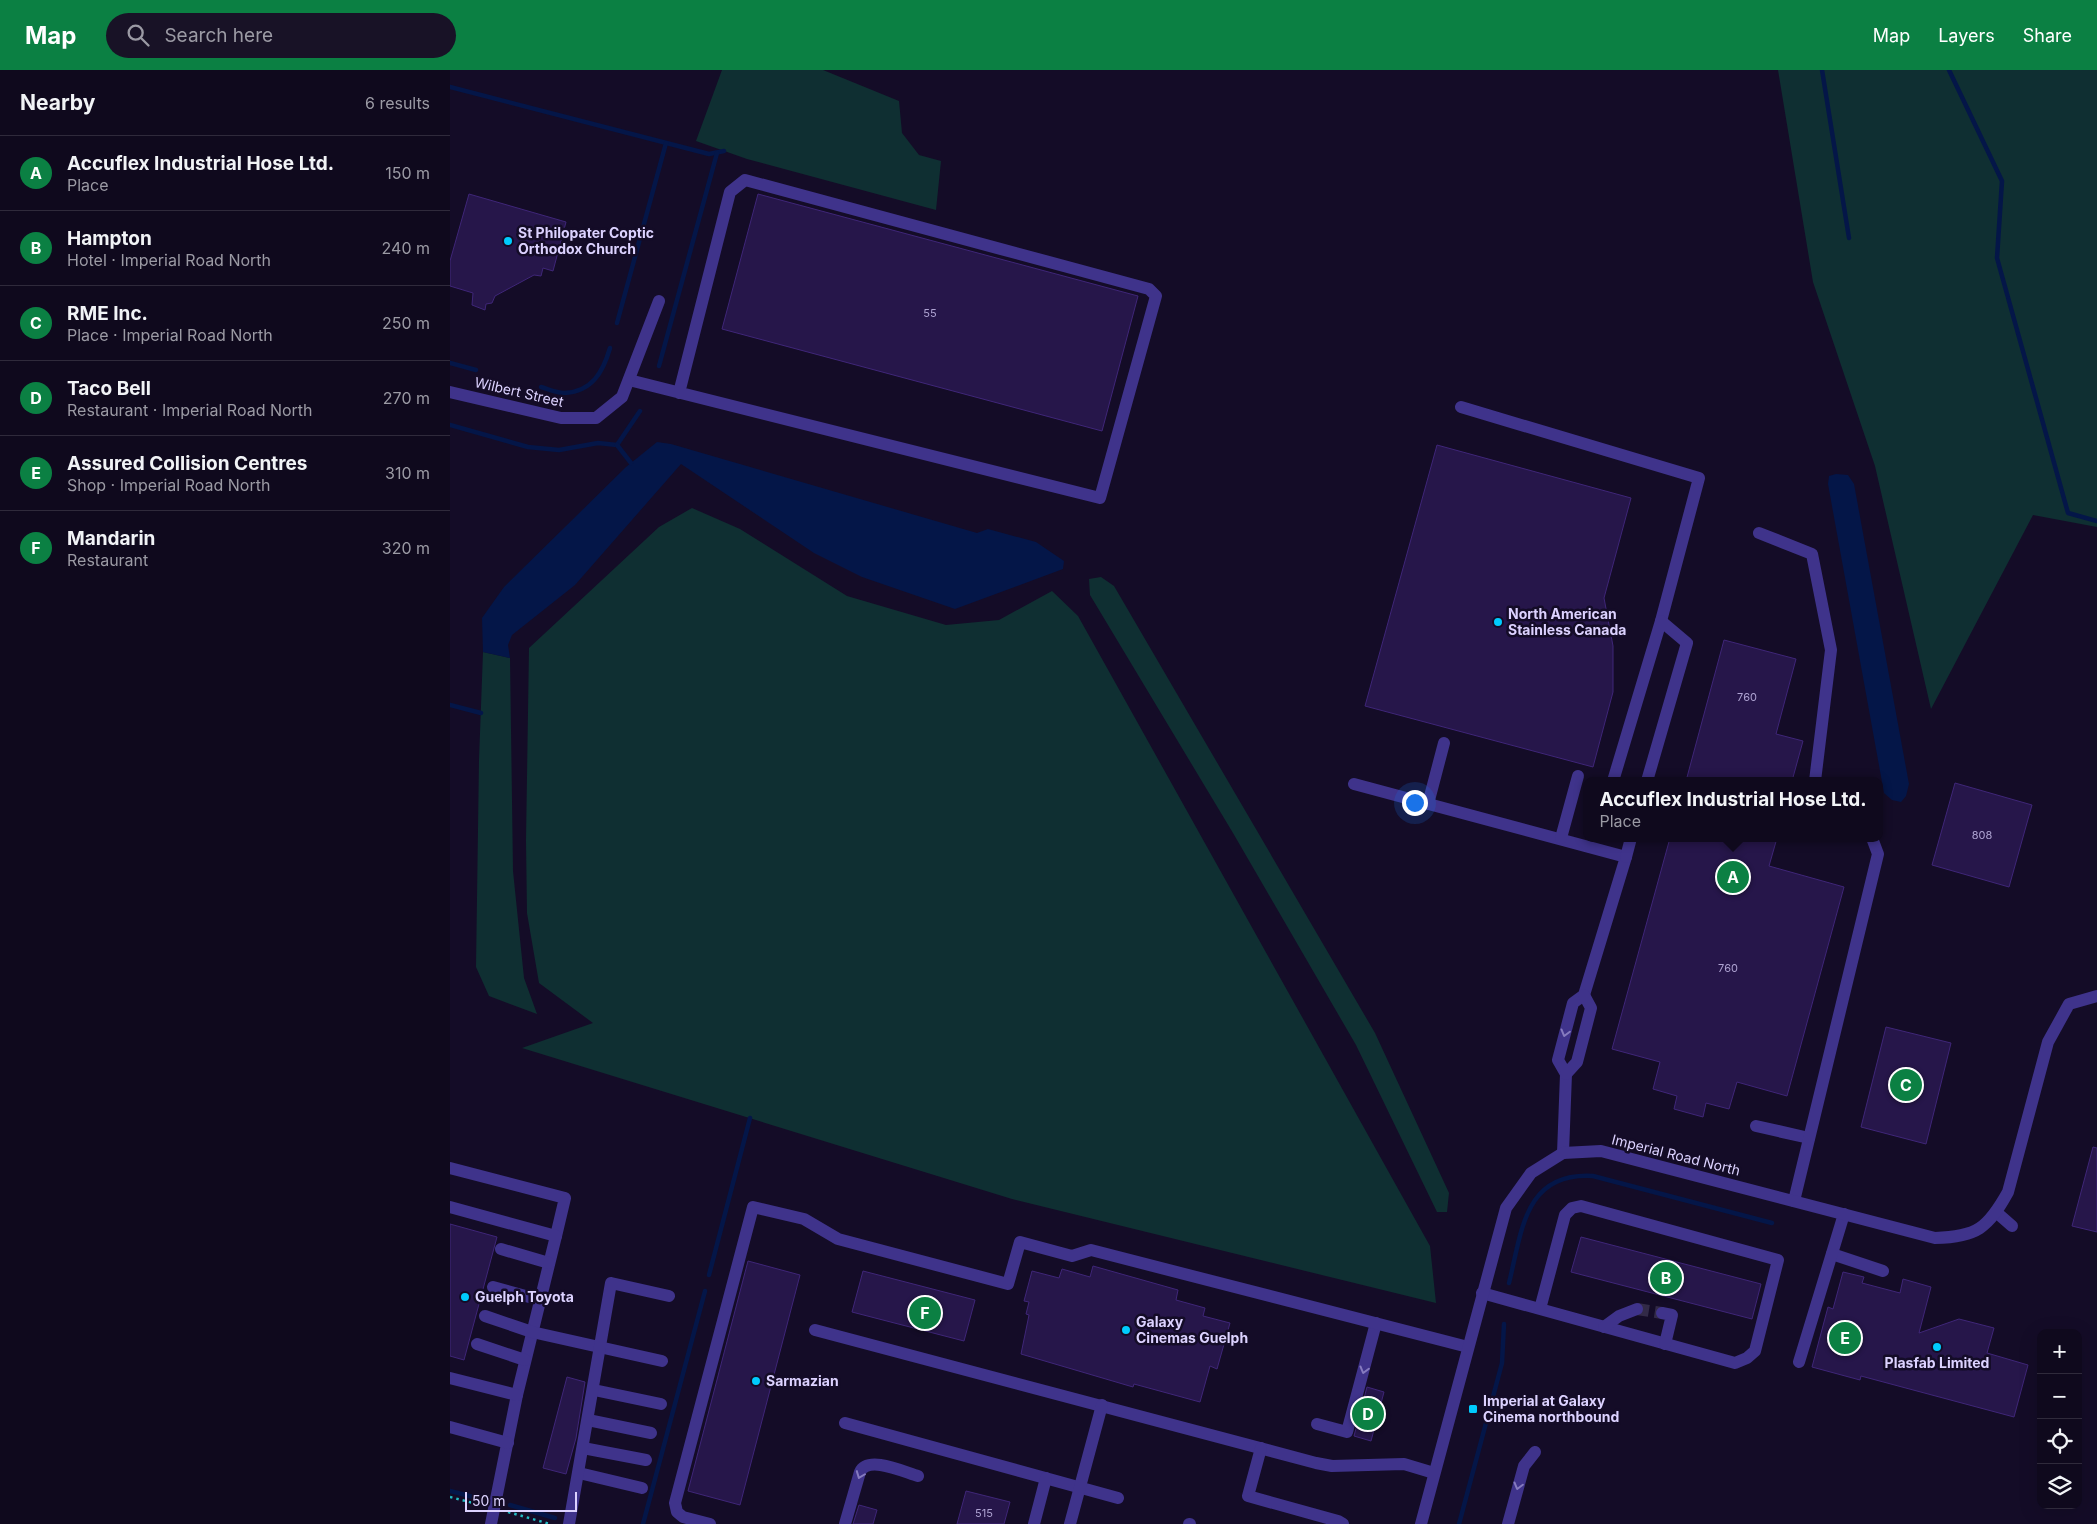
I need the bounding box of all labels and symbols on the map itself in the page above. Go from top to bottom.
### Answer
place label: St Philopater Coptic Orthodox Church [518,224,654,257]
marker: St Philopater Coptic Orthodox Church [502,235,514,247]
house number: 55 [923,306,937,320]
street label: Wilbert Street [473,373,566,410]
place label: North American Stainless Canada [1508,605,1626,638]
marker: North American Stainless Canada [1492,616,1504,628]
house number: 760 [1737,690,1757,704]
your location [1402,790,1428,816]
house number: 808 [1972,828,1992,842]
pin: A [1717,858,1749,896]
house number: 760 [1718,961,1738,975]
one-way arrow [1561,1028,1571,1036]
pin: C [1890,1066,1922,1104]
street label: Imperial Road North [1610,1130,1742,1179]
pin: B [1650,1259,1682,1297]
place label: Guelph Toyota [475,1288,574,1305]
marker: Guelph Toyota [459,1291,471,1303]
pin: F [909,1294,941,1332]
place label: Galaxy Cinemas Guelph [1136,1313,1248,1346]
pin: E [1829,1319,1861,1357]
marker: Galaxy Cinemas Guelph [1120,1324,1132,1336]
marker: Plasfab Limited [1931,1341,1943,1353]
place label: Plasfab Limited [1885,1354,1989,1371]
one-way arrow [1359,1366,1369,1374]
place label: Sarmazian [766,1372,839,1389]
marker: Sarmazian [750,1375,762,1387]
place label: Imperial at Galaxy Cinema northbound [1483,1392,1619,1425]
pin: D [1352,1395,1384,1433]
marker: Imperial at Galaxy Cinema northbound [1467,1403,1479,1415]
one-way arrow [856,1470,866,1479]
one-way arrow [1514,1482,1524,1490]
scale bar [465,1489,578,1512]
house number: 515 [975,1506,993,1520]

